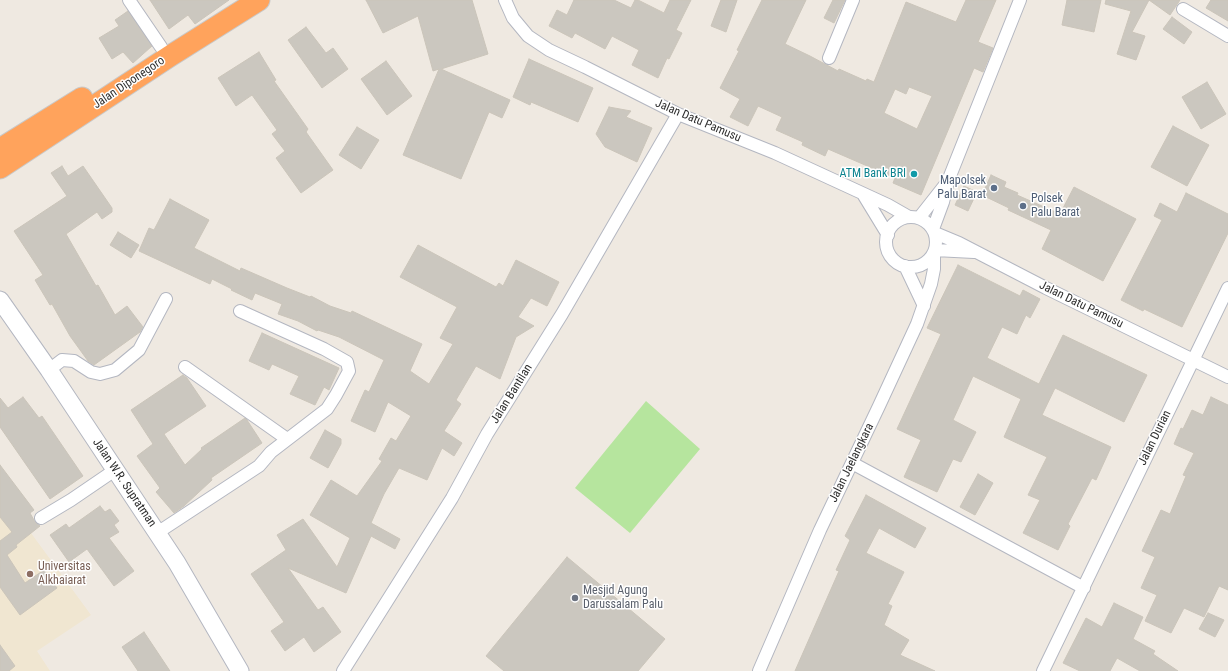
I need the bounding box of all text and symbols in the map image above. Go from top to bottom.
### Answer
street label: Jalan Diponegoro [91,54,167,112]
street label: Jalan Datu Pamusu [653,96,743,146]
place label: ATM Bank BRI [840,167,906,181]
marker: ATM Bank BRI [909,169,919,179]
place label: Mapolsek Palu Barat [937,174,986,202]
marker: Mapolsek Palu Barat [989,183,999,193]
place label: Polsek Palu Barat [1031,192,1080,220]
marker: Polsek Palu Barat [1018,201,1028,211]
street label: Jalan Datu Pamusu [1037,278,1125,332]
street label: Jalan Bantilan [488,362,536,426]
street label: Jalan Durian [1136,408,1174,468]
street label: Jalan Jaelangkara [827,421,877,505]
street label: Jalan W.R. Supratman [89,436,159,530]
place label: Universitas Alkhaiarat [38,560,91,588]
marker: Universitas Alkhaiarat [25,569,35,579]
place label: Mesjid Agung Darussalam Palu [583,584,663,612]
marker: Mesjid Agung Darussalam Palu [570,593,580,603]

